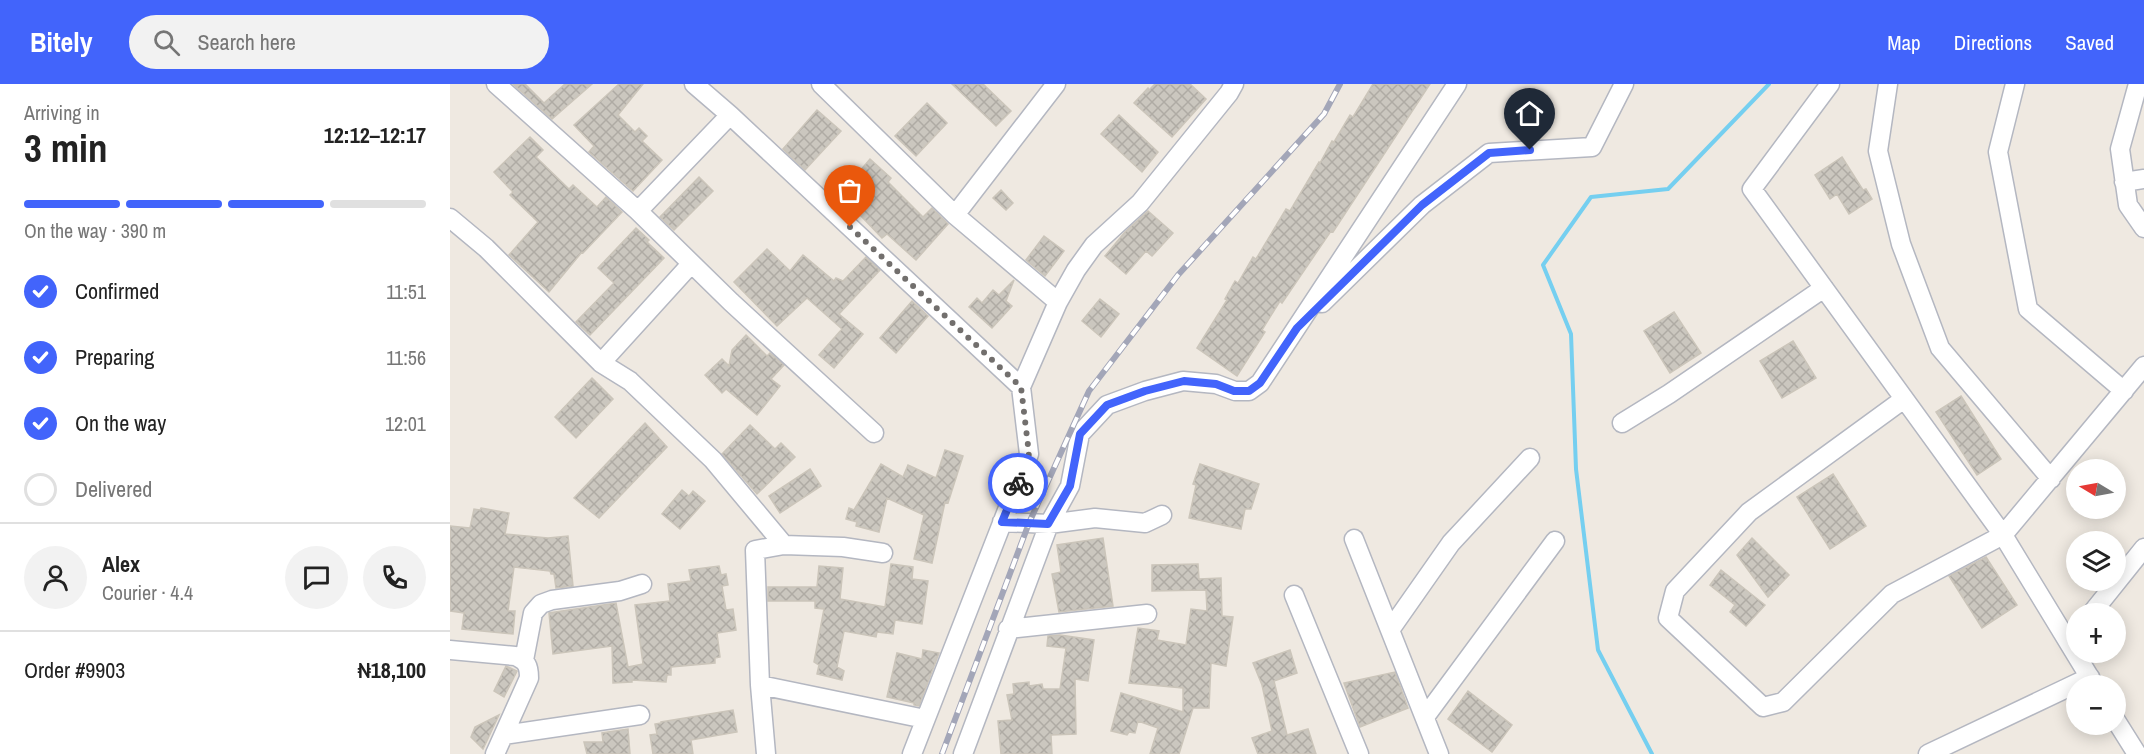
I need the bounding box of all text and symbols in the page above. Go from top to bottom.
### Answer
search box [129,15,549,69]
text: Bitely [30,23,93,61]
icon: search [150,26,183,59]
text: Search here [198,27,296,57]
text: Map [1887,28,1921,57]
text: Directions [1954,28,2032,57]
text: Saved [2065,28,2114,57]
pin [1504,88,1555,150]
icon: home [1513,97,1546,130]
text: Arriving in [24,99,100,126]
text: 12:12–12:17 [324,120,426,150]
text: 3 min [24,122,108,174]
pin [824,165,875,227]
icon: bag [833,174,866,207]
text: On the way · 390 m [24,217,166,244]
icon: check [24,275,57,308]
text: Confirmed [75,276,159,306]
text: 11:51 [386,278,426,305]
icon: check [24,341,57,374]
text: Preparing [75,342,154,372]
text: 11:56 [386,344,426,371]
icon: check [24,407,57,440]
text: On the way [75,408,166,438]
text: 12:01 [385,410,426,437]
courier [988,453,1048,513]
north arrow [2066,459,2126,519]
map controls [2066,459,2126,735]
icon: bike [1002,467,1035,500]
text: Delivered [75,474,152,504]
button: layers [2066,531,2126,591]
button: person [24,546,87,609]
button: chat [285,546,348,609]
button: phone [363,546,426,609]
text: Alex [102,549,140,579]
text: Courier · 4.4 [102,579,193,606]
button: + [2066,603,2126,663]
text: Order #9903 [24,655,125,685]
text: ₦18,100 [358,655,426,685]
button: − [2066,675,2126,735]

